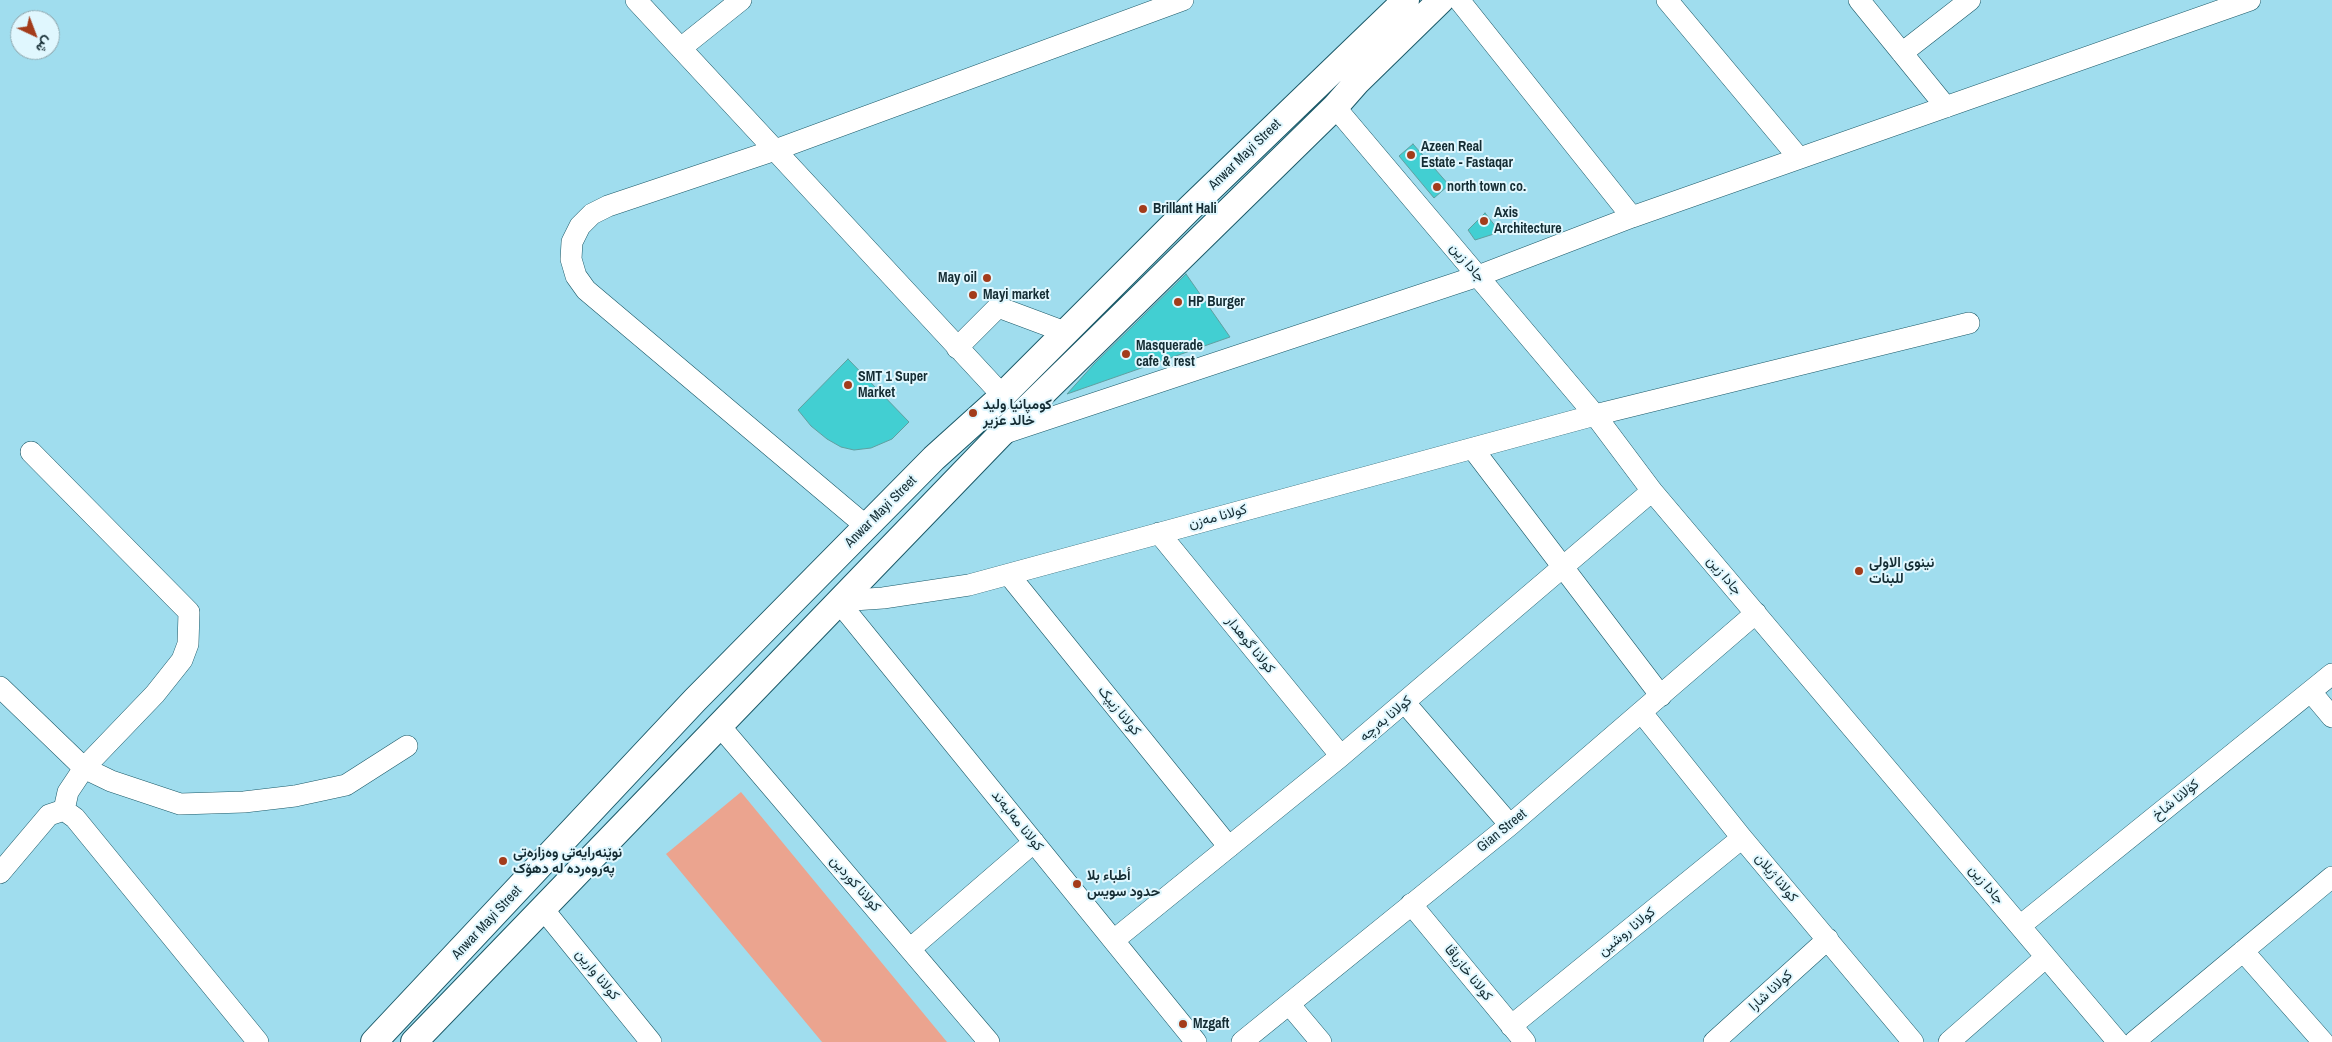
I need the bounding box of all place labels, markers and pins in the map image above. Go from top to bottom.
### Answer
place label: Azeen Real Estate - Fastaqar [1421,139,1513,172]
marker: Azeen Real Estate - Fastaqar [1405,149,1417,161]
place label: north town co. [1447,179,1526,195]
marker: north town co. [1431,181,1443,193]
place label: Brillant Hali [1153,201,1217,217]
marker: Brillant Hali [1137,203,1149,215]
place label: Axis Architecture [1494,205,1562,238]
marker: Axis Architecture [1478,215,1490,227]
place label: May oil [938,270,977,286]
marker: May oil [981,272,993,284]
place label: Mayi market [983,287,1049,303]
marker: Mayi market [967,289,979,301]
place label: HP Burger [1188,294,1245,310]
marker: HP Burger [1172,296,1184,308]
place label: Masquerade cafe & rest [1136,338,1203,371]
marker: Masquerade cafe & rest [1120,348,1132,360]
place label: SMT 1 Super Market [858,369,928,402]
marker: SMT 1 Super Market [842,379,854,391]
place label: كومپانيا وليد خالد عزير [983,397,1052,430]
marker: كومپانيا وليد خالد عزير [967,407,979,419]
place label: نينوى الاولى للبنات [1869,555,1934,588]
marker: نينوى الاولى للبنات [1853,565,1865,577]
place label: نوێنەرایەتی وەزارەتی پەروەردە لە دهۆک [513,845,622,878]
marker: نوێنەرایەتی وەزارەتی پەروەردە لە دهۆک [497,855,509,867]
place label: أطباء بلا حدود سويس [1087,868,1160,900]
marker: أطباء بلا حدود سويس [1071,878,1083,890]
place label: Mzgaft [1193,1016,1229,1032]
marker: Mzgaft [1177,1018,1189,1030]

